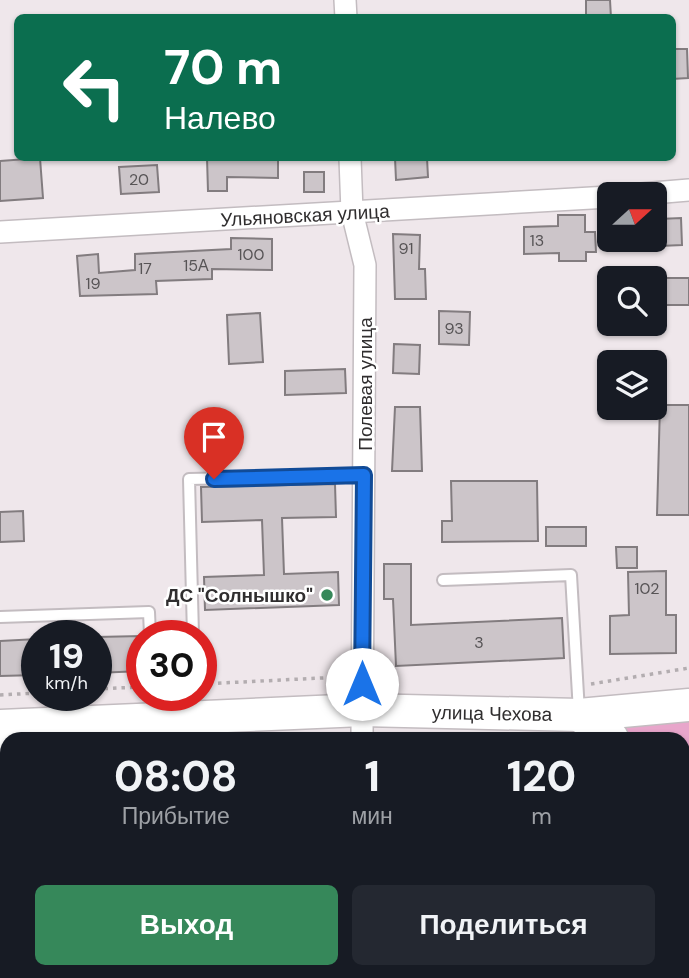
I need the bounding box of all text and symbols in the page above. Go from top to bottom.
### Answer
text: 70 m [164,35,282,99]
icon: left [49,42,140,133]
text: Налево [164,97,276,139]
house number: 20 [129,169,149,190]
north arrow [597,182,667,252]
map controls [597,182,667,420]
street label: Ульяновская улица [220,199,391,232]
house number: 13 [530,230,544,251]
house number: 91 [399,238,413,259]
house number: 100 [238,244,264,265]
house number: 15А [183,255,209,276]
house number: 17 [138,258,152,279]
button: search [597,266,667,336]
house number: 19 [85,273,101,294]
street label: Полевая улица [353,317,378,451]
house number: 93 [444,318,464,339]
button: layers [597,350,667,420]
pin [184,407,244,479]
icon: arrive [195,418,233,456]
house number: 102 [635,578,660,599]
place label: ДС "Солнышко" [166,583,313,608]
marker: ДС "Солнышко" [319,587,335,603]
speed limit sign: 30 [126,620,217,711]
house number: 3 [474,632,484,653]
text: 19 [49,633,84,679]
position arrow [325,647,399,721]
text: km/h [45,671,88,695]
street label: улица Чехова [432,700,553,727]
text: 08:08 [114,749,238,804]
text: 1 [364,749,380,804]
text: 120 [507,749,576,804]
text: Прибытие [122,801,230,831]
text: мин [351,801,393,831]
text: m [531,801,552,831]
button: Выход [35,885,338,965]
button: Поделиться [352,885,655,965]

